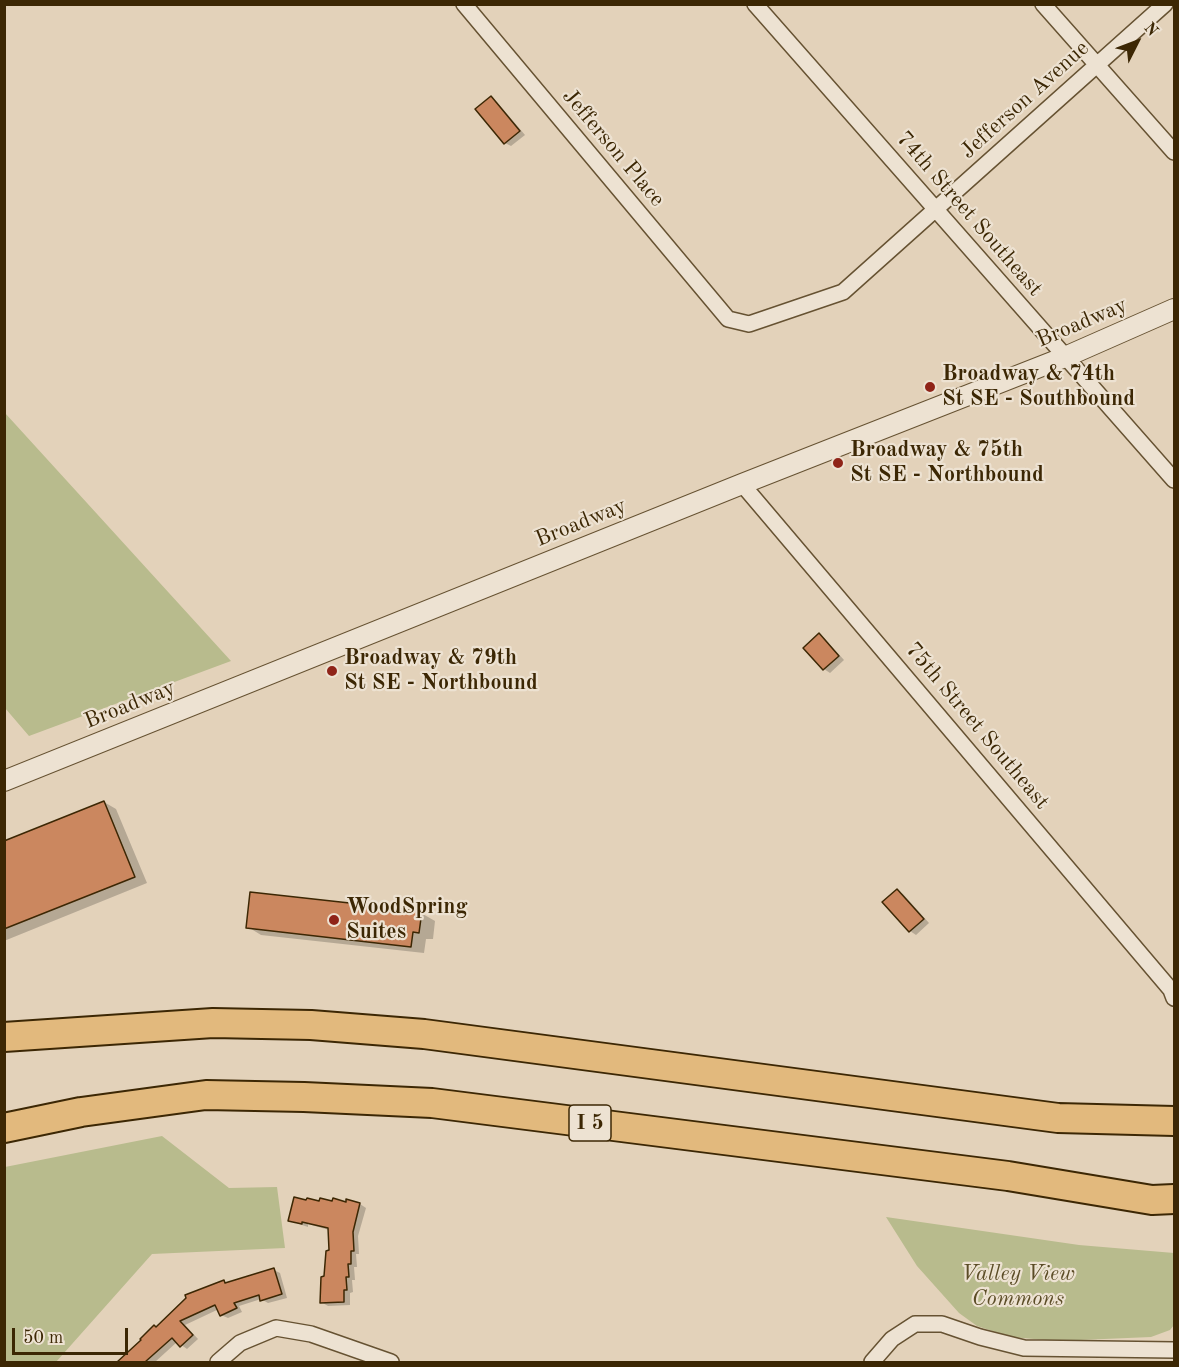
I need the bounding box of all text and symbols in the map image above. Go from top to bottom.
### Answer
north arrow [1107,12,1167,72]
text: N [1140,20,1160,40]
street label: Jefferson Avenue [955,35,1095,165]
street label: Jefferson Place [556,84,670,212]
street label: 74th Street Southeast [890,126,1048,302]
street label: Broadway [1033,292,1131,354]
place label: Broadway & 74th St SE - Southbound [942,361,1135,412]
marker: Broadway & 74th St SE - Southbound [923,380,937,394]
place label: Broadway & 75th St SE - Northbound [850,437,1044,488]
marker: Broadway & 75th St SE - Northbound [831,456,845,470]
street label: Broadway [532,493,630,553]
street label: 75th Street Southeast [899,637,1055,815]
place label: Broadway & 79th St SE - Northbound [344,645,538,696]
marker: Broadway & 79th St SE - Northbound [325,664,339,678]
street label: Broadway [81,675,179,735]
place label: WoodSpring Suites [346,894,468,945]
marker: WoodSpring Suites [327,913,341,927]
road number: I 5 [569,1105,611,1141]
park label: Valley View Commons [961,1261,1075,1312]
scale bar [15,1316,130,1354]
text: 50 m [23,1329,63,1347]

